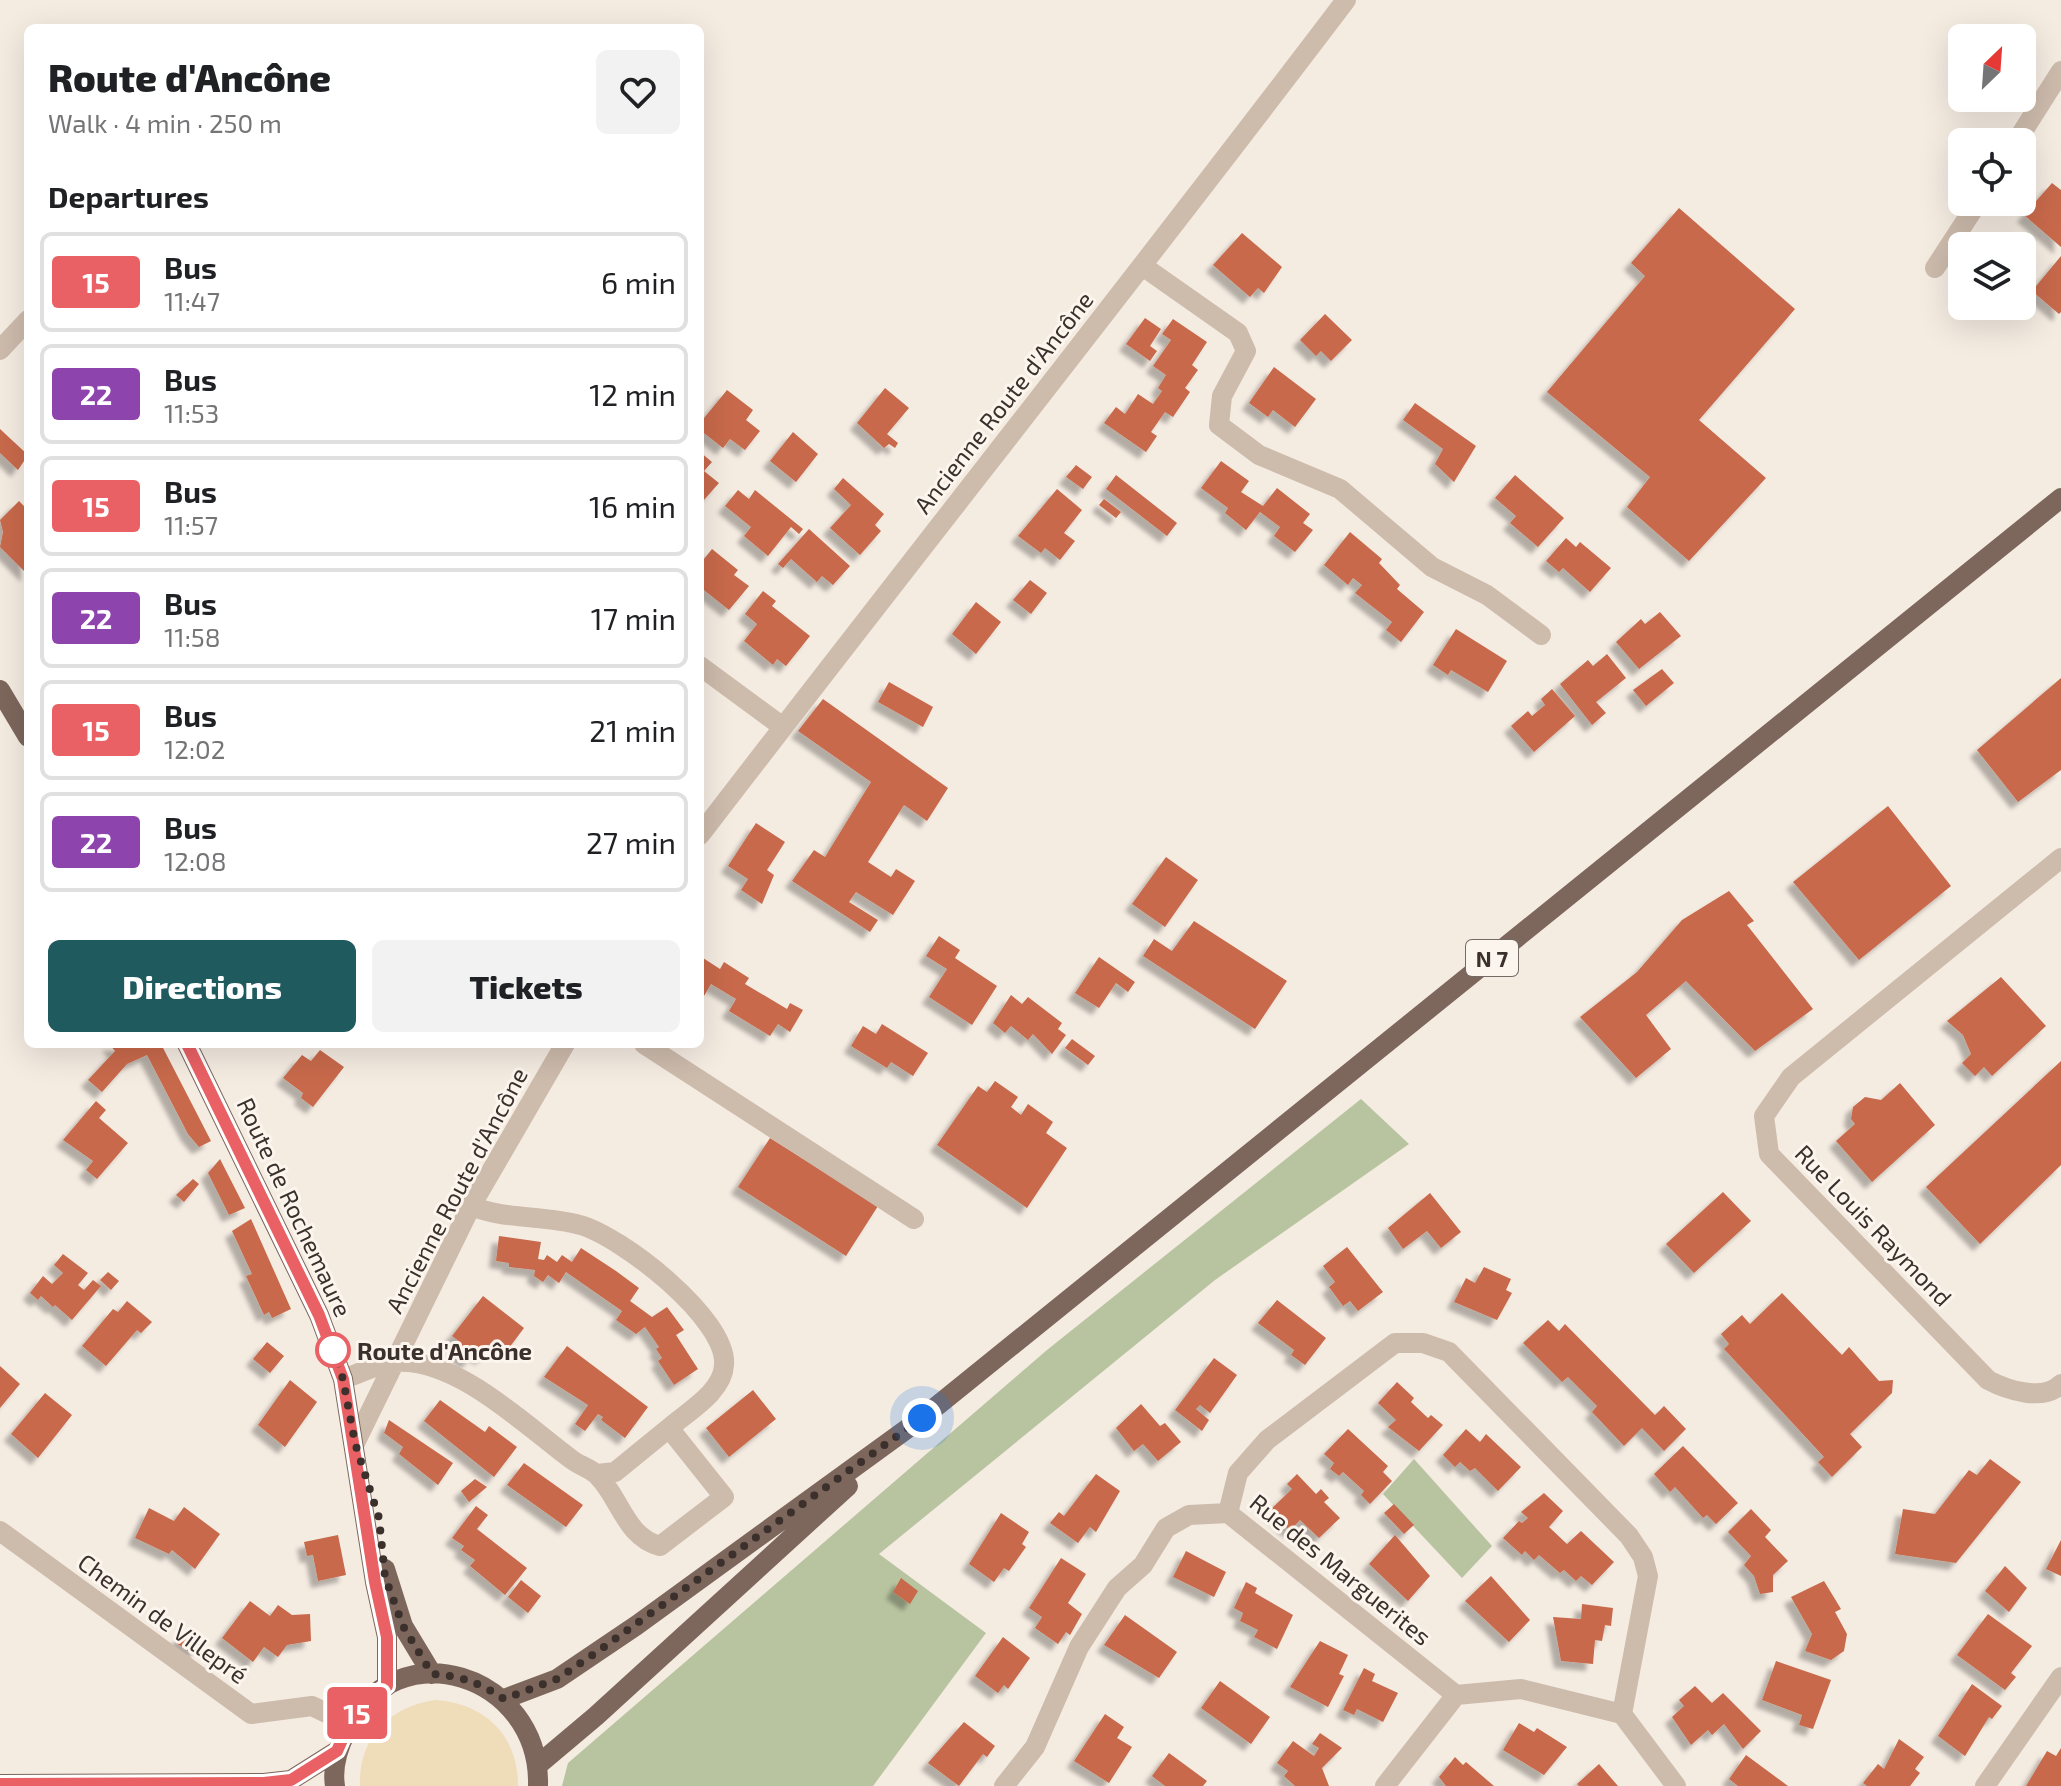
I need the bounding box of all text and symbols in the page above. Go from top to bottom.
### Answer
north arrow [1948,24,2036,112]
map controls [1948,24,2036,320]
button: heart [596,50,680,134]
text: Route d'Ancône [48,54,331,100]
text: Walk · 4 min · 250 m [48,107,282,138]
button: locate [1948,128,2036,216]
text: Departures [48,178,209,214]
button: layers [1948,232,2036,320]
text: Bus [164,249,217,285]
text: 6 min [601,264,676,300]
text: 15 [82,265,110,299]
text: 11:47 [164,285,220,316]
street label: Ancienne Route d'Ancône [907,285,1099,519]
text: Bus [164,361,217,397]
text: 12 min [589,376,676,412]
text: 22 [80,377,112,411]
text: 11:53 [164,397,219,428]
text: Bus [164,473,217,509]
text: 16 min [589,488,676,524]
text: 15 [82,489,110,523]
text: 11:57 [164,509,218,540]
text: Bus [164,585,217,621]
text: 17 min [591,600,676,636]
text: 22 [80,601,112,635]
text: 11:58 [164,621,221,652]
text: Bus [164,697,217,733]
text: 21 min [589,712,676,748]
text: 15 [82,713,110,747]
text: 12:02 [164,733,225,764]
text: Bus [164,809,217,845]
text: 27 min [586,824,676,860]
text: 22 [80,825,112,859]
text: 12:08 [164,845,227,876]
button: Directions [48,940,356,1032]
button: Tickets [372,940,680,1032]
road number: N 7 [1466,940,1518,976]
street label: Ancienne Route d'Ancône [379,1062,533,1318]
street label: Route de Rochemaure [231,1093,359,1321]
street label: Rue Louis Raymond [1790,1138,1958,1312]
marker: Route d'Ancône [316,1333,350,1367]
place label: Route d'Ancône [357,1336,532,1365]
your location [902,1398,942,1438]
street label: Rue des Marguerites [1245,1487,1437,1651]
street label: Chemin de Villepré [73,1547,253,1689]
line badge: 15 [321,1687,393,1739]
text: 15 [343,1696,371,1730]

